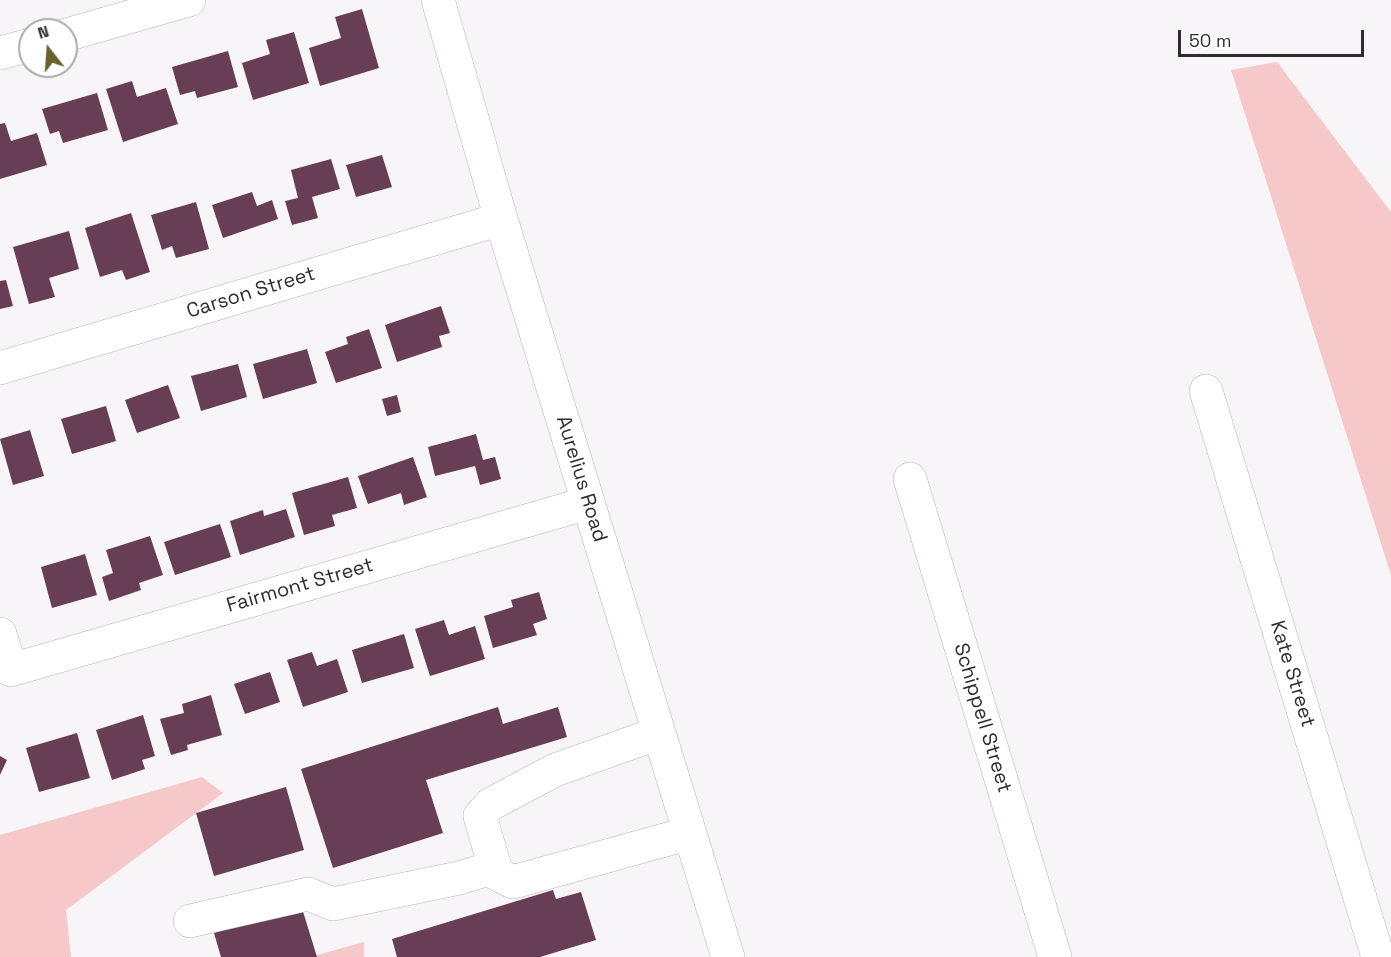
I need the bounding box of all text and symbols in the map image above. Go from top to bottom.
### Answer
north arrow [18,18,78,78]
scale bar [1181,18,1367,56]
text: N [35,21,51,44]
text: 50 m [1189,29,1231,52]
street label: Carson Street [184,262,318,324]
street label: Aurelius Road [550,413,612,545]
street label: Fairmont Street [224,554,376,618]
street label: Kate Street [1264,618,1320,730]
street label: Schippell Street [948,640,1016,796]

